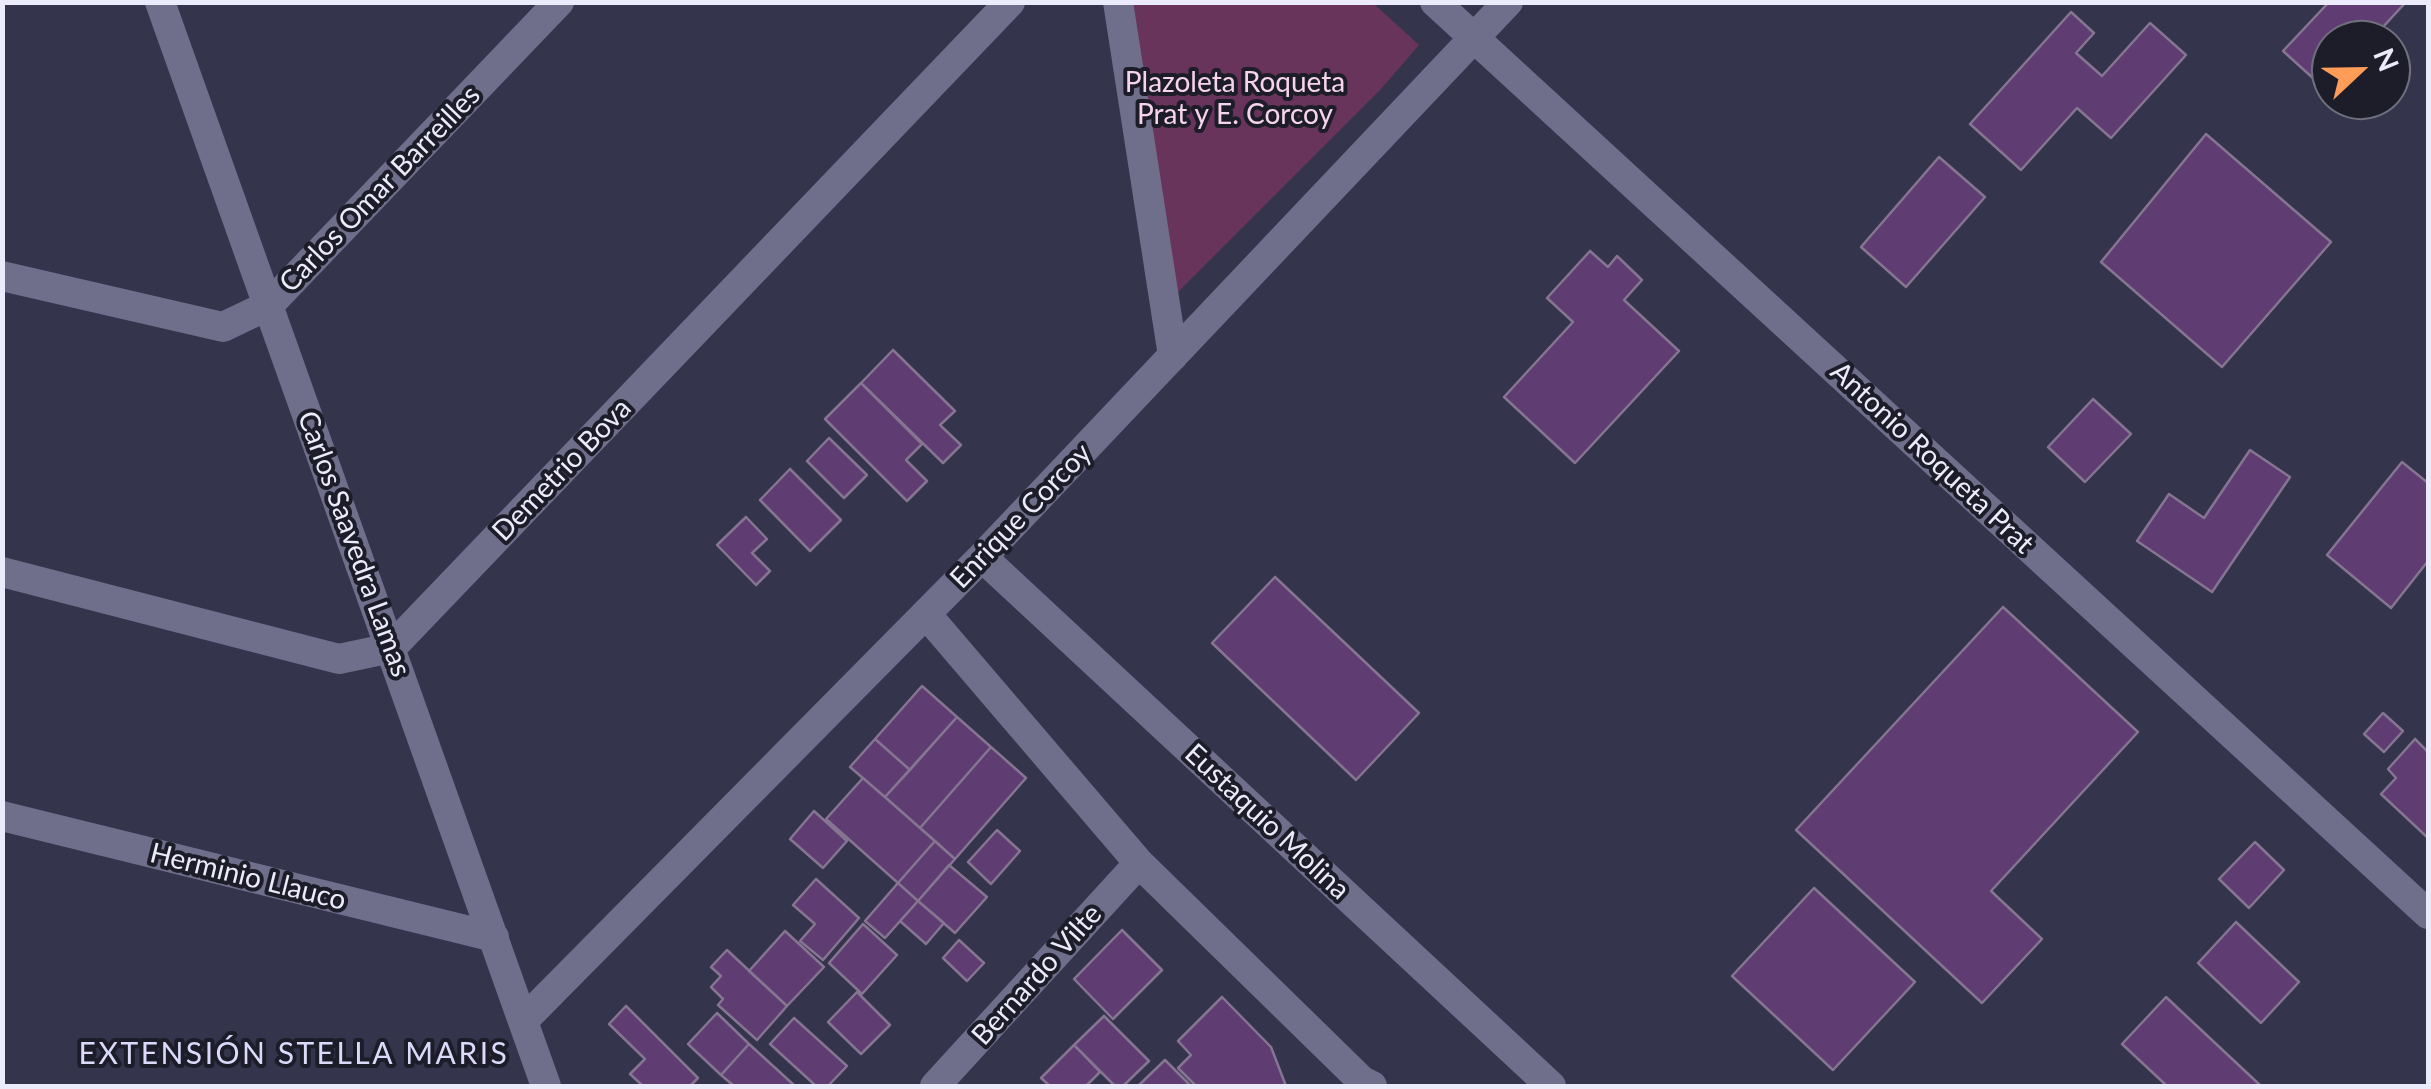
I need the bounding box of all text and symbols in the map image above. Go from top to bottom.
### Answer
north arrow [2311,20,2411,120]
text: N [2367,43,2407,76]
park label: Plazoleta Roqueta Prat y E. Corcoy [1125,66,1345,132]
street label: Carlos Omar Barreilles [273,79,487,299]
street label: Antonio Roqueta Prat [1823,355,2041,561]
street label: Demetrio Bova [486,392,638,548]
street label: Carlos Saavedra Lamas [290,407,418,681]
street label: Enrique Corcoy [943,437,1099,595]
street label: Eustaquio Molina [1178,737,1356,907]
street label: Herminio Llauco [147,836,349,918]
street label: Bernardo Vilte [965,898,1109,1052]
district label: EXTENSIÓN STELLA MARIS [79,1036,509,1072]

